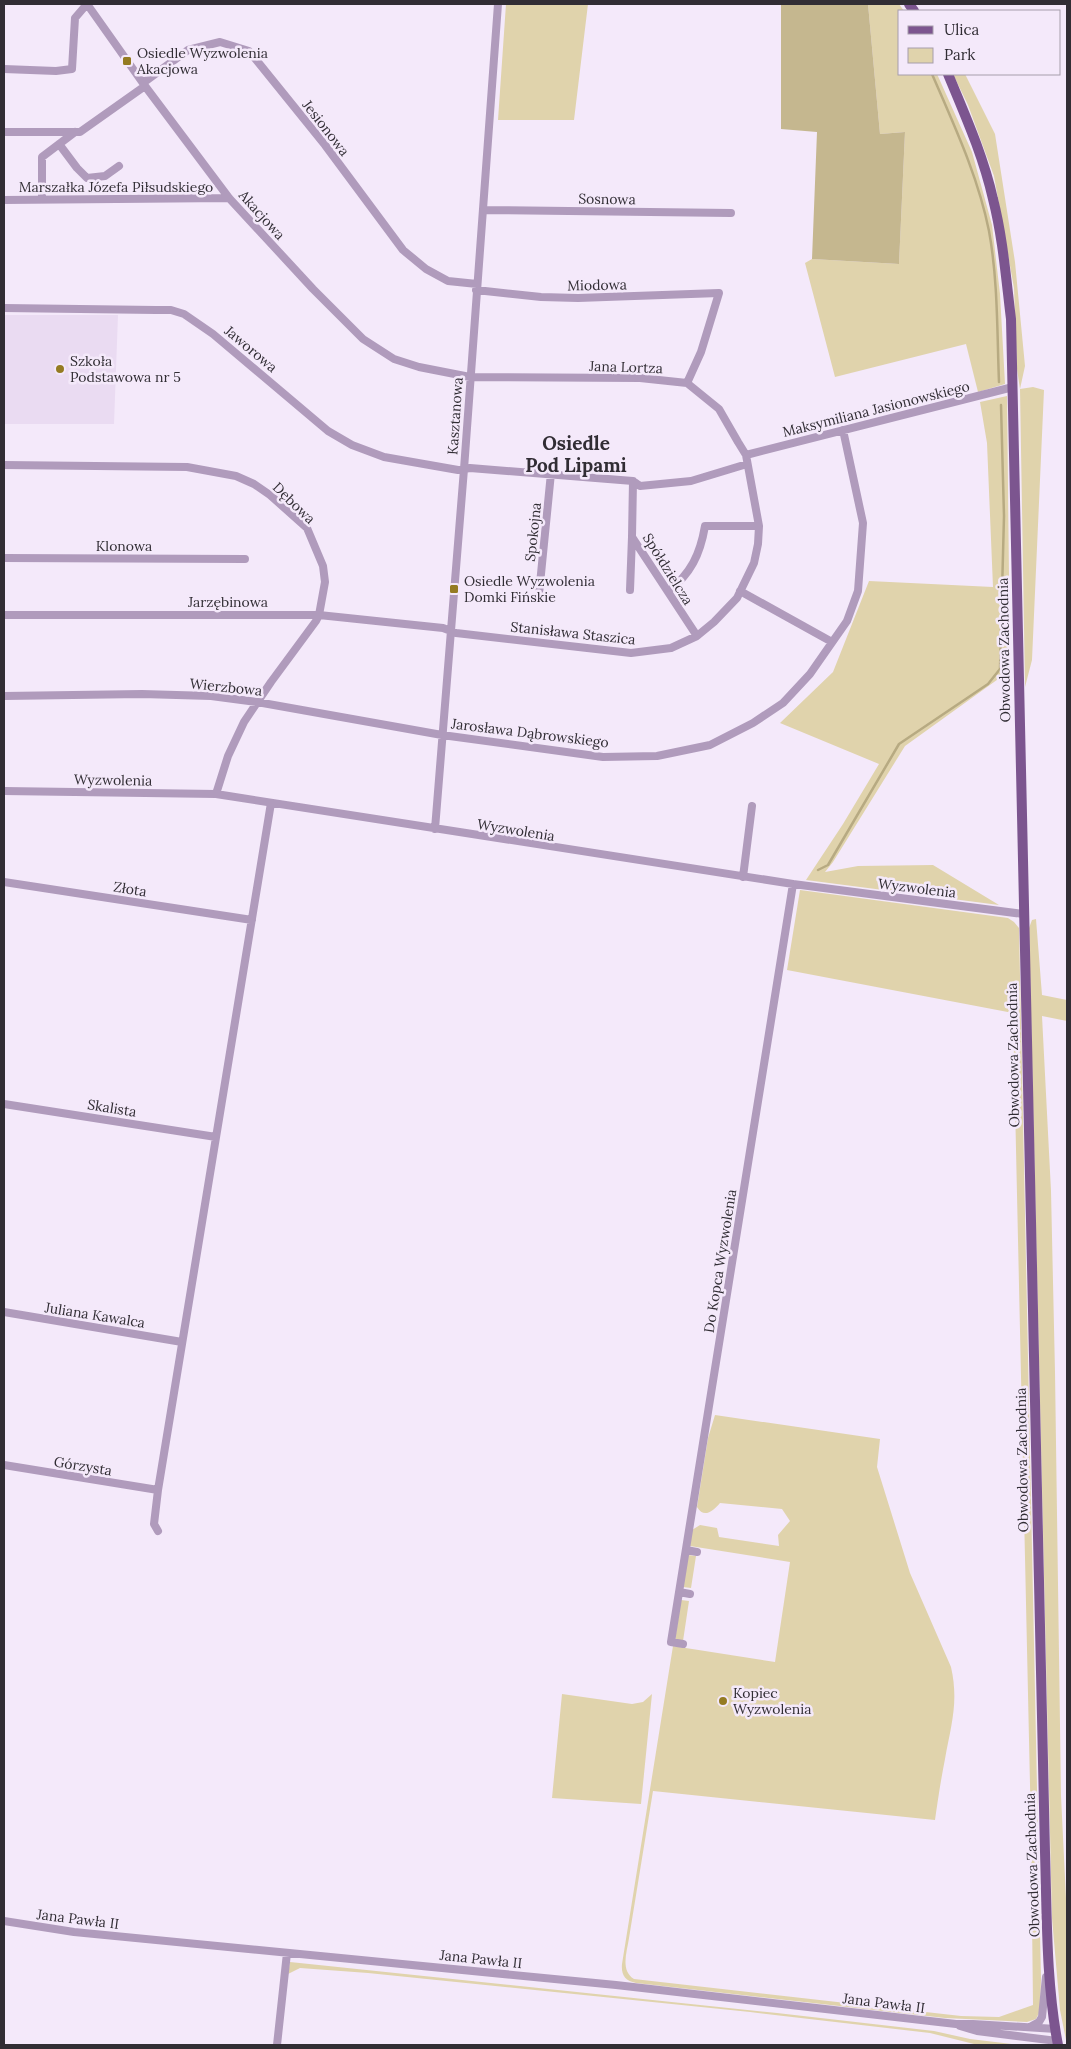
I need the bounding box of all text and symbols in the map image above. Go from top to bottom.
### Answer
legend [898,10,1061,75]
text: Ulica [944,20,980,39]
place label: Osiedle Wyzwolenia Akacjowa [136,44,268,78]
text: Park [944,45,975,64]
marker: Osiedle Wyzwolenia Akacjowa [121,55,133,67]
street label: Jesionowa [298,96,353,160]
street label: Marszałka Józefa Piłsudskiego [19,178,213,196]
street label: Akacjowa [234,186,289,244]
street label: Sosnowa [578,189,636,209]
street label: Miodowa [567,275,627,295]
street label: Jaworowa [220,321,281,376]
place label: Szkoła Podstawowa nr 5 [70,352,181,386]
street label: Jana Lortza [588,357,663,377]
marker: Szkoła Podstawowa nr 5 [54,363,66,375]
street label: Kasztanowa [443,377,467,455]
street label: Maksymiliana Jasionowskiego [781,377,971,441]
district label: Osiedle Pod Lipami [525,431,627,477]
street label: Dębowa [269,478,319,528]
street label: Spokojna [521,502,545,562]
street label: Spółdzielcza [639,530,697,608]
street label: Klonowa [96,537,152,555]
place label: Osiedle Wyzwolenia Domki Fińskie [464,572,595,606]
street label: Obwodowa Zachodnia [994,578,1014,722]
marker: Osiedle Wyzwolenia Domki Fińskie [448,583,460,595]
street label: Jarzębinowa [187,593,268,611]
street label: Stanisława Staszica [510,617,636,649]
street label: Wierzbowa [189,674,263,700]
street label: Jarosława Dąbrowskiego [449,714,610,752]
street label: Wyzwolenia [74,770,152,790]
street label: Wyzwolenia [476,815,556,845]
street label: Wyzwolenia [877,874,957,902]
street label: Złota [112,877,148,901]
street label: Obwodowa Zachodnia [1003,983,1023,1127]
street label: Skalista [86,1095,138,1121]
street label: Do Kopca Wyzwolenia [700,1188,740,1334]
street label: Juliana Kawalca [43,1298,146,1332]
street label: Obwodowa Zachodnia [1012,1388,1032,1532]
street label: Górzysta [53,1453,113,1479]
place label: Kopiec Wyzwolenia [733,1684,812,1718]
marker: Kopiec Wyzwolenia [717,1695,729,1707]
street label: Obwodowa Zachodnia [1020,1792,1044,1938]
street label: Jana Pawła II [35,1905,120,1933]
street label: Jana Pawła II [438,1946,523,1972]
street label: Jana Pawła II [841,1989,926,2017]

